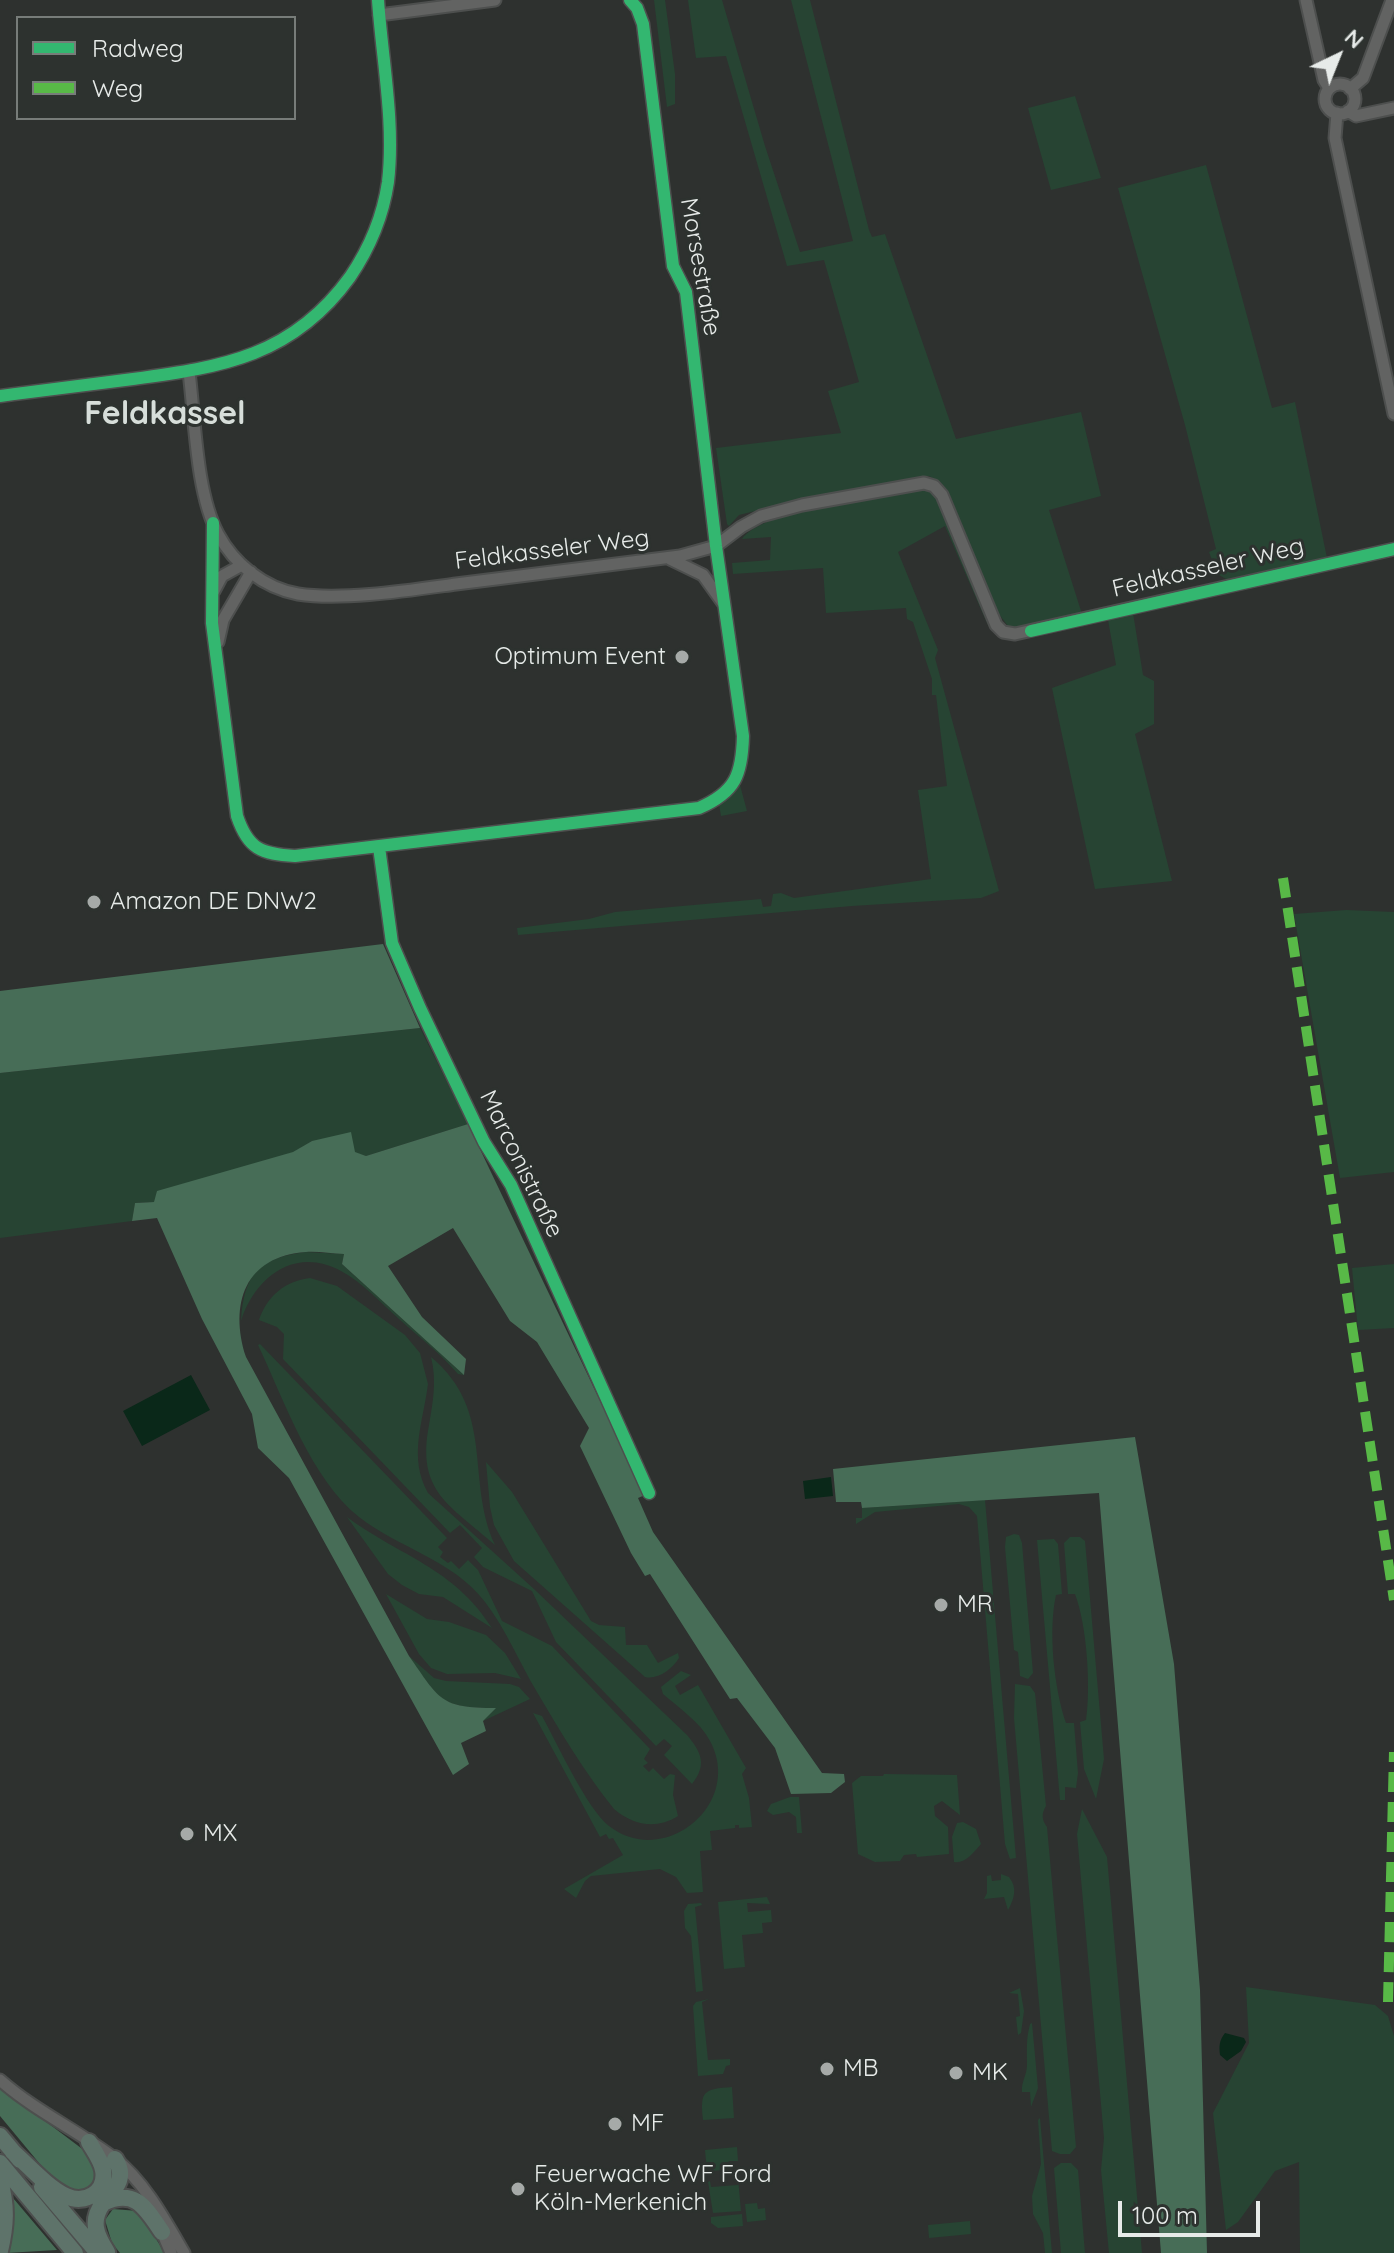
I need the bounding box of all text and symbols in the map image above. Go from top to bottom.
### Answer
legend [16,16,296,120]
north arrow [1298,16,1378,96]
text: N [1339,23,1370,54]
text: Radweg [92,33,184,63]
text: Weg [92,73,143,103]
street label: Morsestraße [674,196,726,338]
district label: Feldkassel [84,395,246,433]
street label: Feldkasseler Weg [453,524,651,576]
street label: Feldkasseler Weg [1109,532,1307,604]
place label: Optimum Event [494,643,666,671]
marker: Optimum Event [673,648,691,666]
place label: Amazon DE DNW2 [110,888,317,916]
marker: Amazon DE DNW2 [85,893,103,911]
street label: Marconistraße [473,1086,569,1242]
place label: MR [957,1591,993,1619]
marker: MR [932,1596,950,1614]
place label: MX [203,1820,237,1848]
marker: MX [178,1825,196,1843]
place label: MB [843,2055,878,2083]
place label: MK [972,2059,1008,2087]
marker: MB [818,2060,836,2078]
marker: MK [947,2064,965,2082]
place label: MF [631,2110,664,2138]
marker: MF [606,2115,624,2133]
place label: Feuerwache WF Ford Köln-Merkenich [534,2161,772,2217]
marker: Feuerwache WF Ford Köln-Merkenich [509,2180,527,2198]
scale bar [1122,2185,1264,2235]
text: 100 m [1132,2200,1198,2230]

